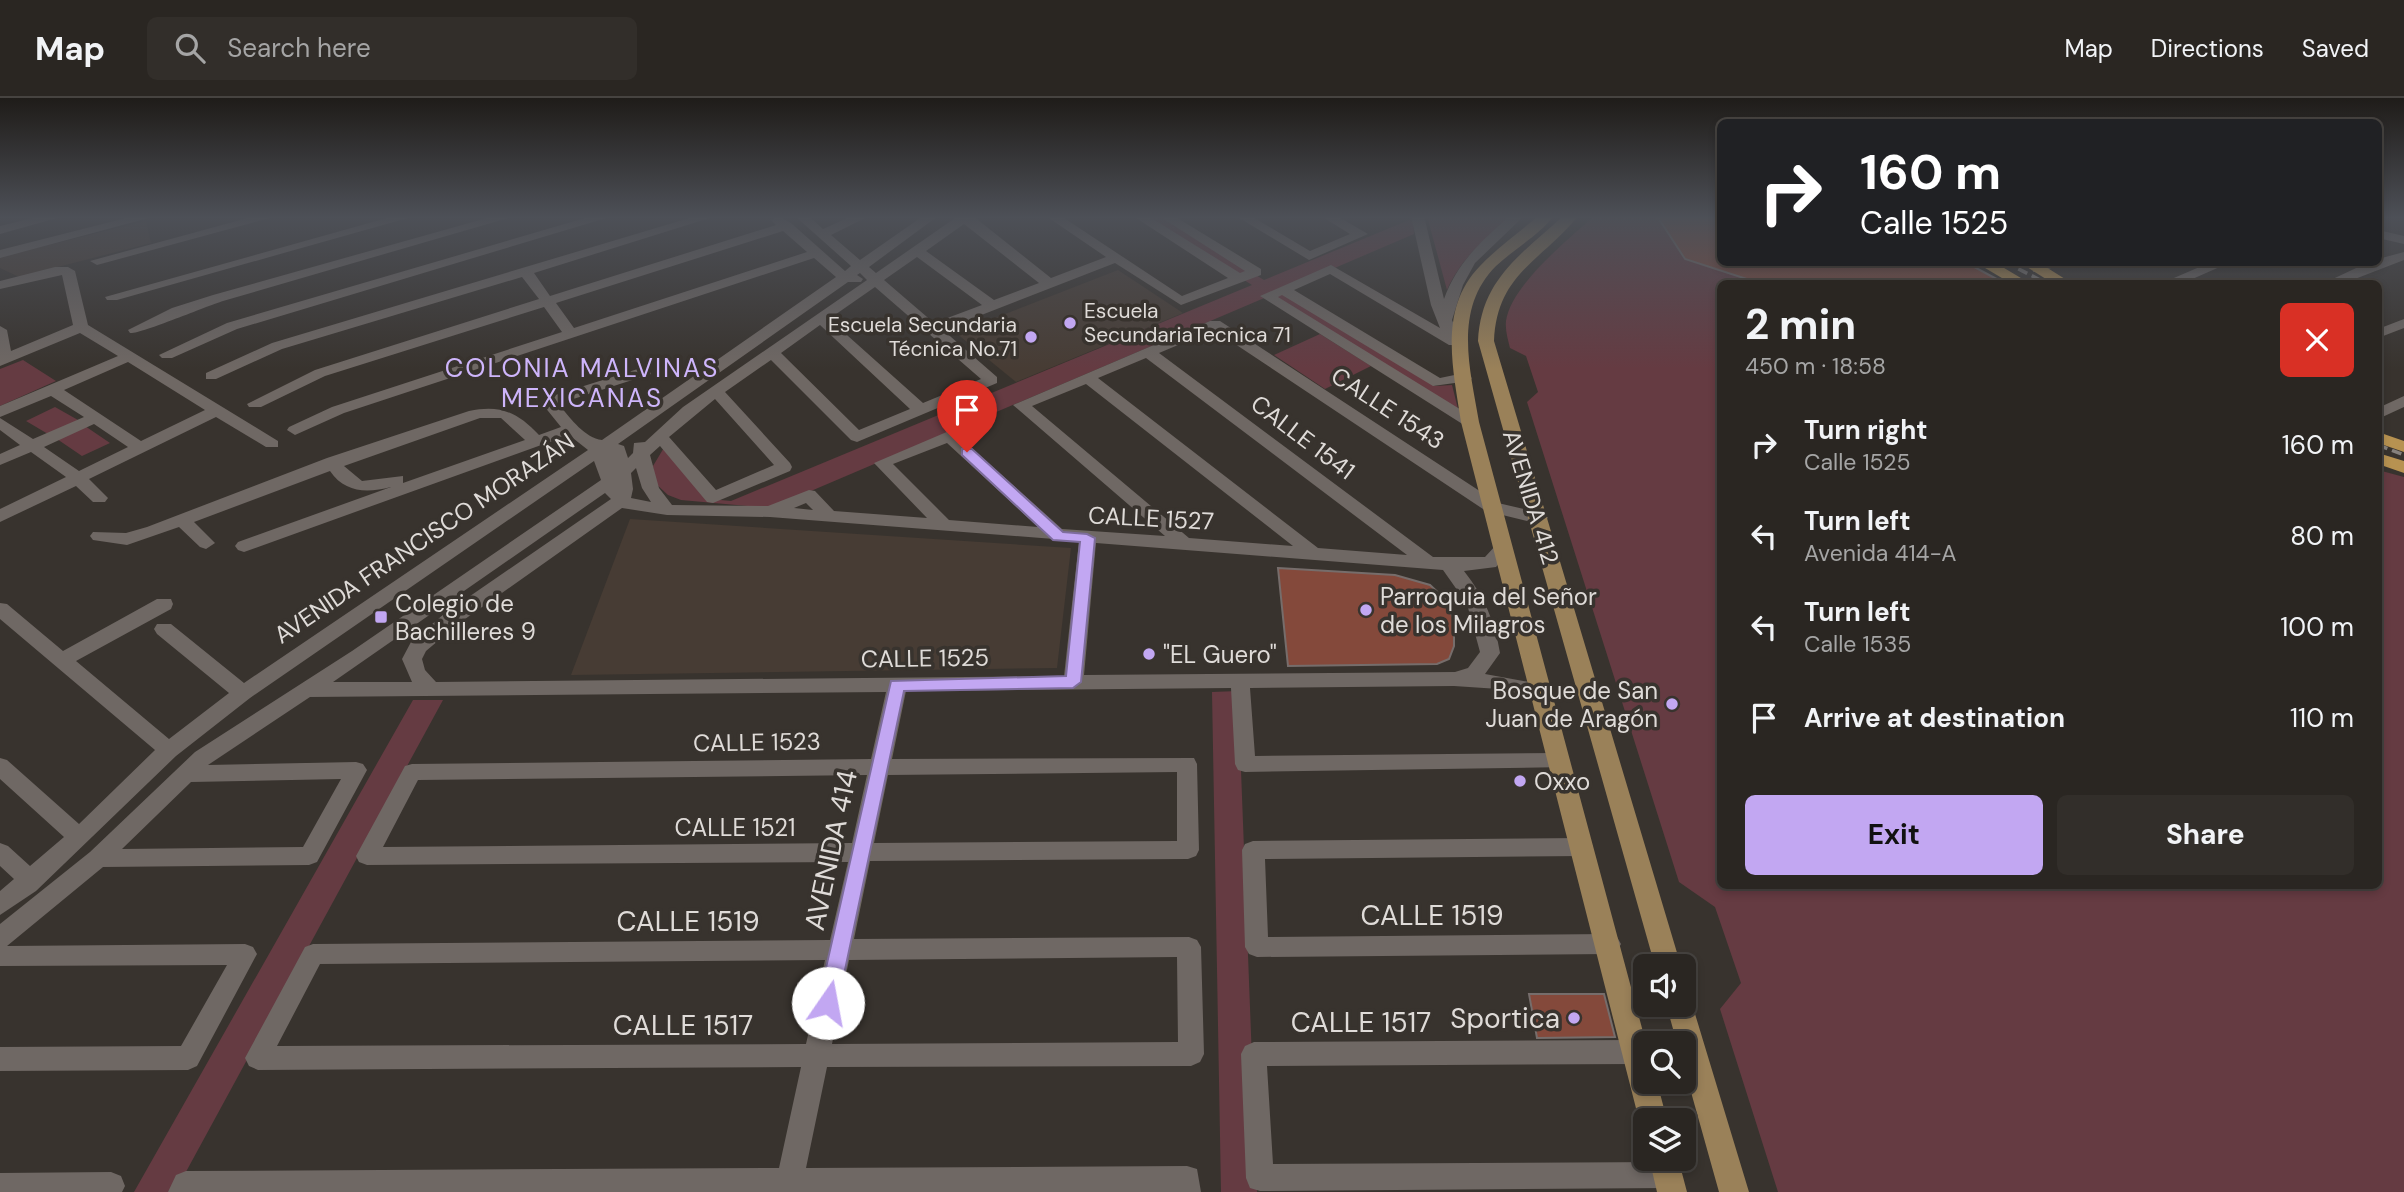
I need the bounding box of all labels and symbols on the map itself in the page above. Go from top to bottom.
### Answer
place label: Escuela SecundariaTecnica 71 [1084,297,1291,349]
place label: Escuela Secundaria Técnica No.71 [828,311,1017,363]
marker: Escuela SecundariaTecnica 71 [1062,315,1078,331]
marker: Escuela Secundaria Técnica No.71 [1023,329,1039,345]
district label: COLONIA MALVINAS MEXICANAS [445,351,719,415]
street label: CALLE 1543 [1326,360,1450,456]
pin [937,380,997,452]
street label: CALLE 1541 [1245,388,1361,486]
street label: AVENIDA FRANCISCO MORAZÁN [268,426,580,650]
street label: AVENIDA 412 [1496,426,1566,568]
street label: CALLE 1527 [1087,499,1215,537]
place label: Parroquia del Señor de los Milagros [1380,581,1597,640]
place label: Colegio de Bachilleres 9 [395,588,536,647]
marker: Parroquia del Señor de los Milagros [1358,602,1374,618]
marker: Colegio de Bachilleres 9 [373,609,389,625]
place label: "EL Guero" [1163,639,1277,670]
street label: CALLE 1525 [861,641,989,675]
marker: "EL Guero" [1141,646,1157,662]
place label: Bosque de San Juan de Aragón [1485,675,1658,734]
marker: Bosque de San Juan de Aragón [1664,696,1680,712]
street label: CALLE 1523 [693,725,821,759]
street label: AVENIDA 414 [796,766,866,934]
place label: Oxxo [1534,766,1590,797]
marker: Oxxo [1512,773,1528,789]
street label: CALLE 1521 [674,812,796,843]
street label: CALLE 1519 [1360,897,1504,934]
street label: CALLE 1519 [616,903,760,940]
position arrow [791,966,865,1040]
place label: Sportica [1450,1000,1560,1037]
street label: CALLE 1517 [1291,1004,1431,1041]
street label: CALLE 1517 [613,1007,753,1044]
marker: Sportica [1566,1010,1582,1026]

